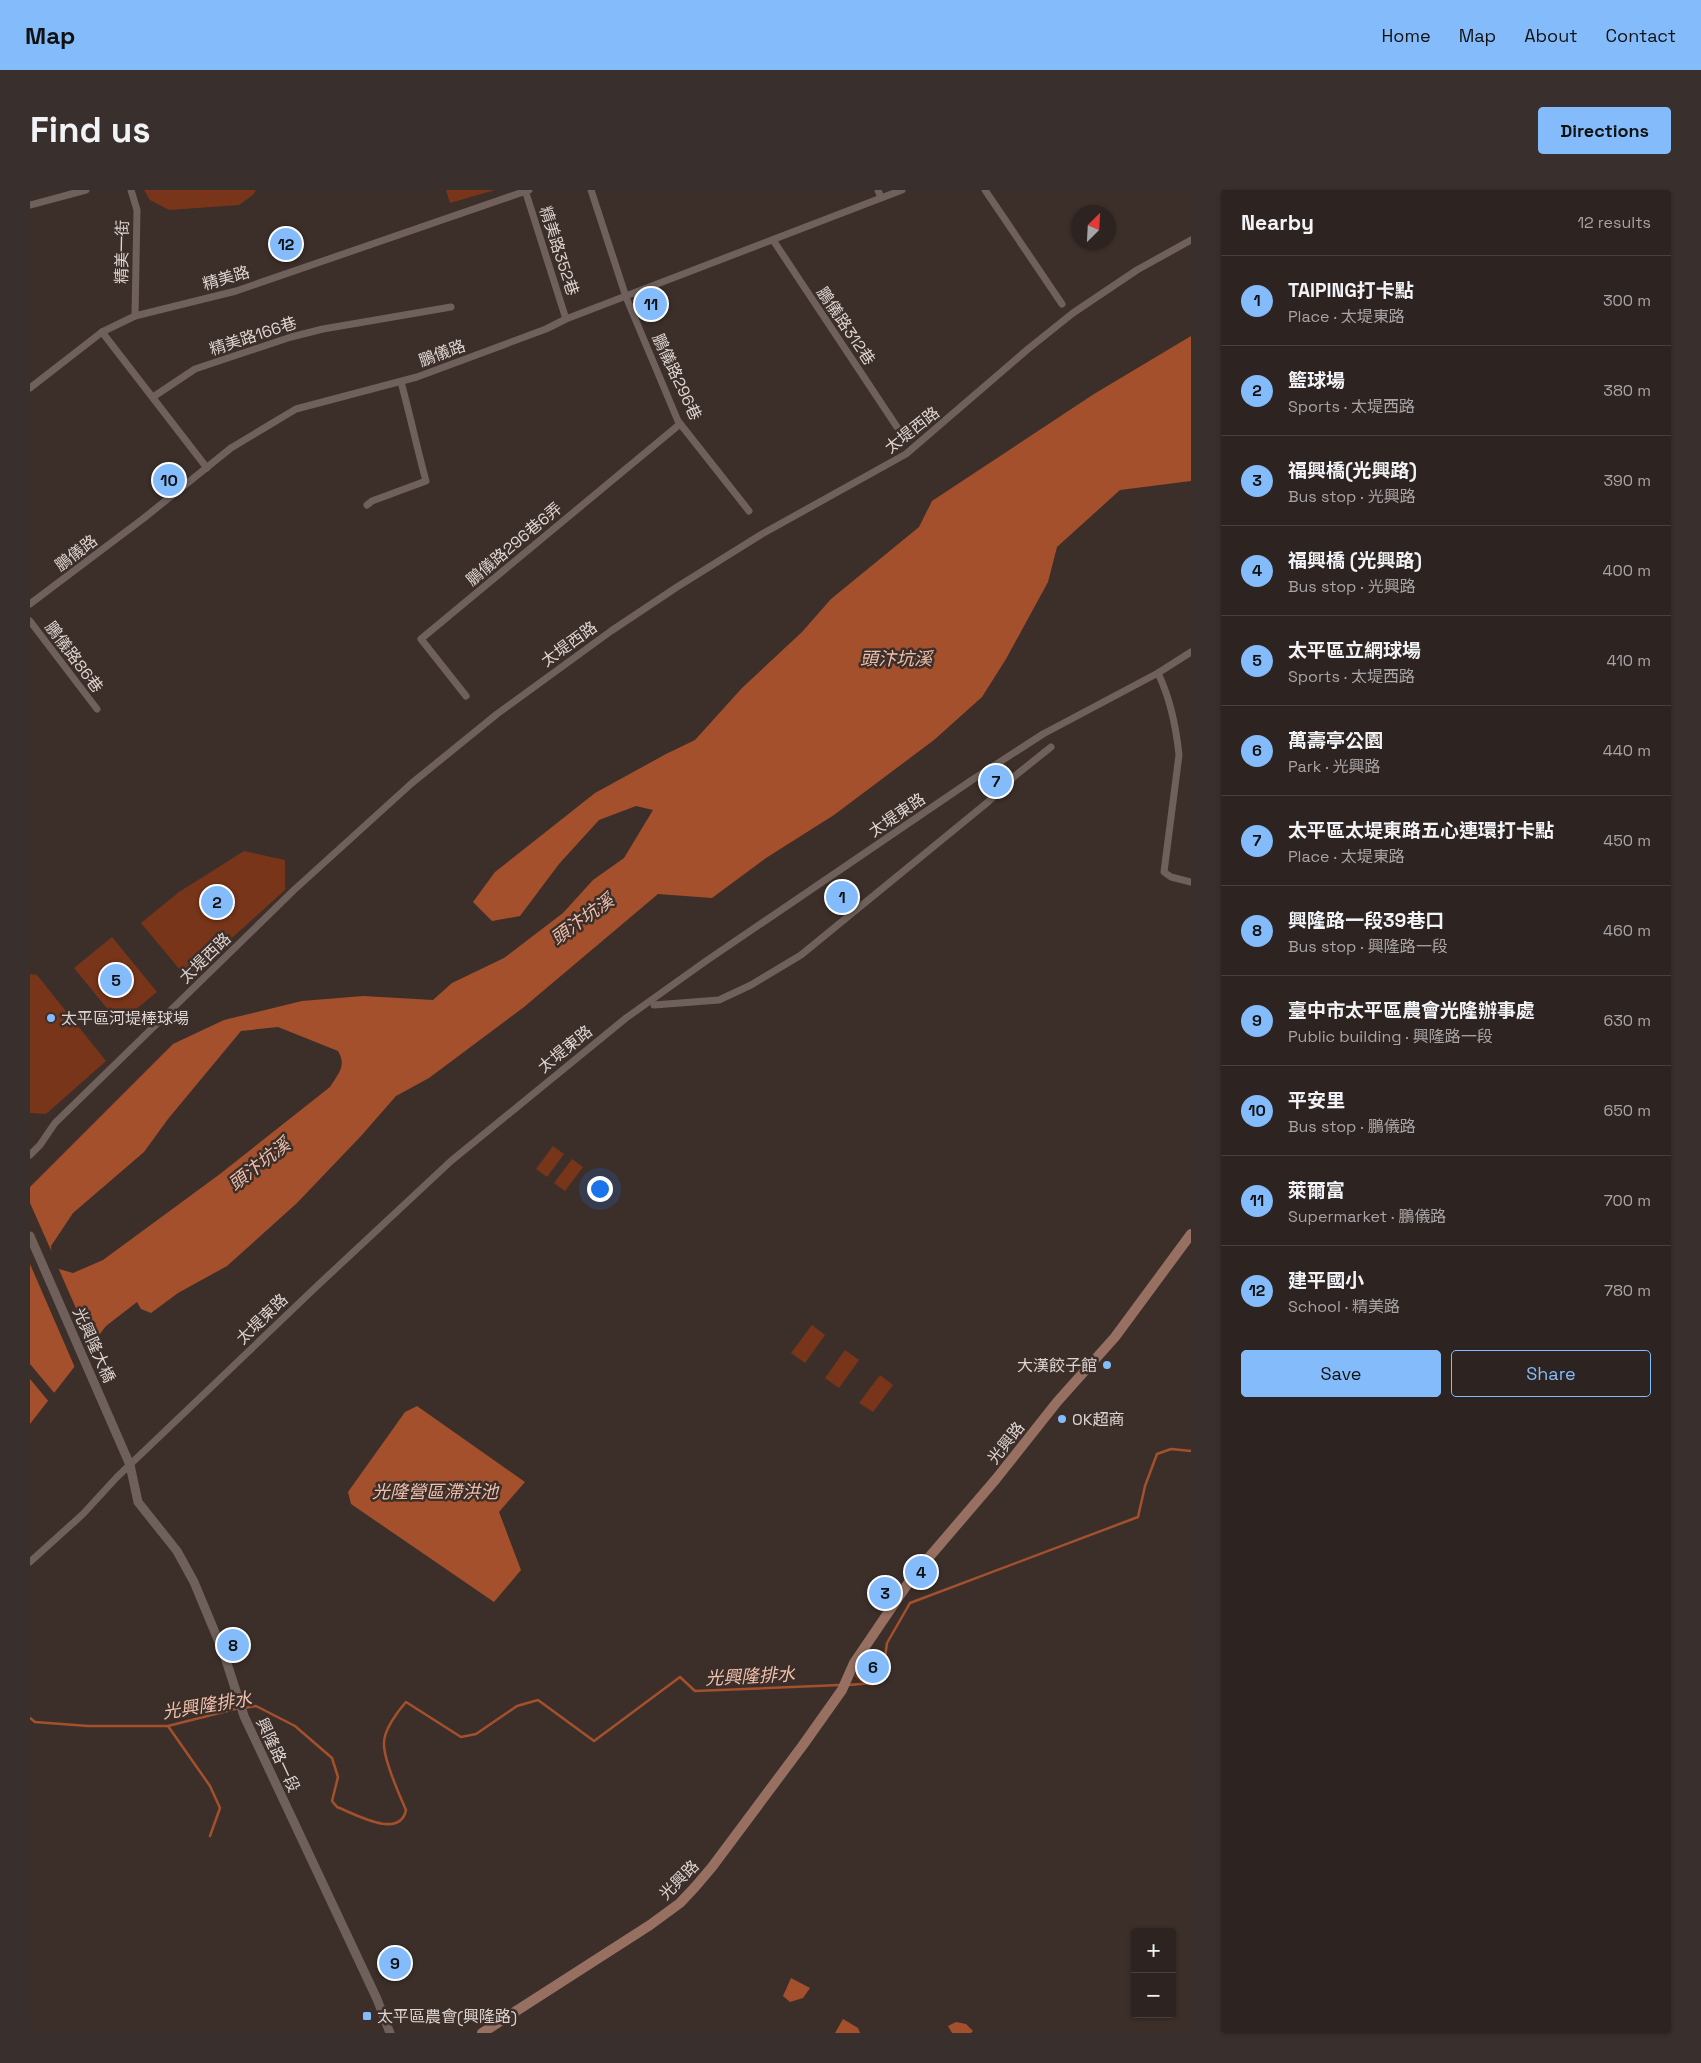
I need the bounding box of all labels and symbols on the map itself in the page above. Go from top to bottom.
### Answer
street label: 精美路352巷 [535,204,583,298]
north arrow [1071,205,1116,250]
street label: 精美一街 [111,220,133,284]
pin: 12 [270,225,302,263]
street label: 精美路 [200,261,252,295]
street label: 鵬儀路312巷 [812,283,880,369]
pin: 11 [635,285,667,323]
street label: 精美路166巷 [207,312,299,360]
street label: 鵬儀路296巷 [648,330,706,424]
street label: 鵬儀路 [416,335,468,371]
street label: 太堤西路 [880,402,944,458]
pin: 10 [153,461,185,499]
street label: 鵬儀路296巷6弄 [462,498,566,590]
street label: 鵬儀路 [51,530,101,576]
street label: 鵬儀路86巷 [40,617,108,697]
street label: 太堤西路 [537,617,601,671]
water label: 頭汴坑溪 [860,647,935,670]
pin: 7 [980,762,1012,800]
street label: 太堤東路 [865,788,929,842]
pin: 1 [826,878,858,916]
pin: 2 [201,883,233,921]
water label: 頭汴坑溪 [546,887,620,949]
street label: 太堤西路 [175,928,235,988]
pin: 5 [100,961,132,999]
place label: 太平區河堤棒球場 [61,1008,189,1029]
marker: 太平區河堤棒球場 [45,1012,57,1024]
street label: 太堤東路 [534,1021,596,1077]
water label: 頭汴坑溪 [224,1131,297,1195]
your location [587,1176,613,1202]
street label: 太堤東路 [232,1289,292,1349]
street label: 光興隆大橋 [68,1304,120,1386]
place label: 大漢餃子館 [1017,1355,1097,1376]
marker: 大漢餃子館 [1101,1359,1113,1371]
place label: OK超商 [1072,1409,1124,1430]
marker: OK超商 [1056,1413,1068,1425]
street label: 光興路 [983,1418,1029,1468]
water label: 光隆營區滯洪池 [372,1480,500,1503]
pin: 4 [905,1553,937,1591]
pin: 3 [869,1574,901,1612]
pin: 8 [217,1626,249,1664]
pin: 6 [857,1648,889,1686]
water label: 光興隆排水 [704,1662,797,1690]
water label: 光興隆排水 [161,1686,254,1723]
street label: 興隆路一段 [252,1714,304,1796]
street label: 光興路 [655,1856,703,1904]
pin: 9 [379,1944,411,1982]
place label: 太平區農會(興隆路) [377,2006,517,2027]
marker: 太平區農會(興隆路) [361,2010,373,2022]

